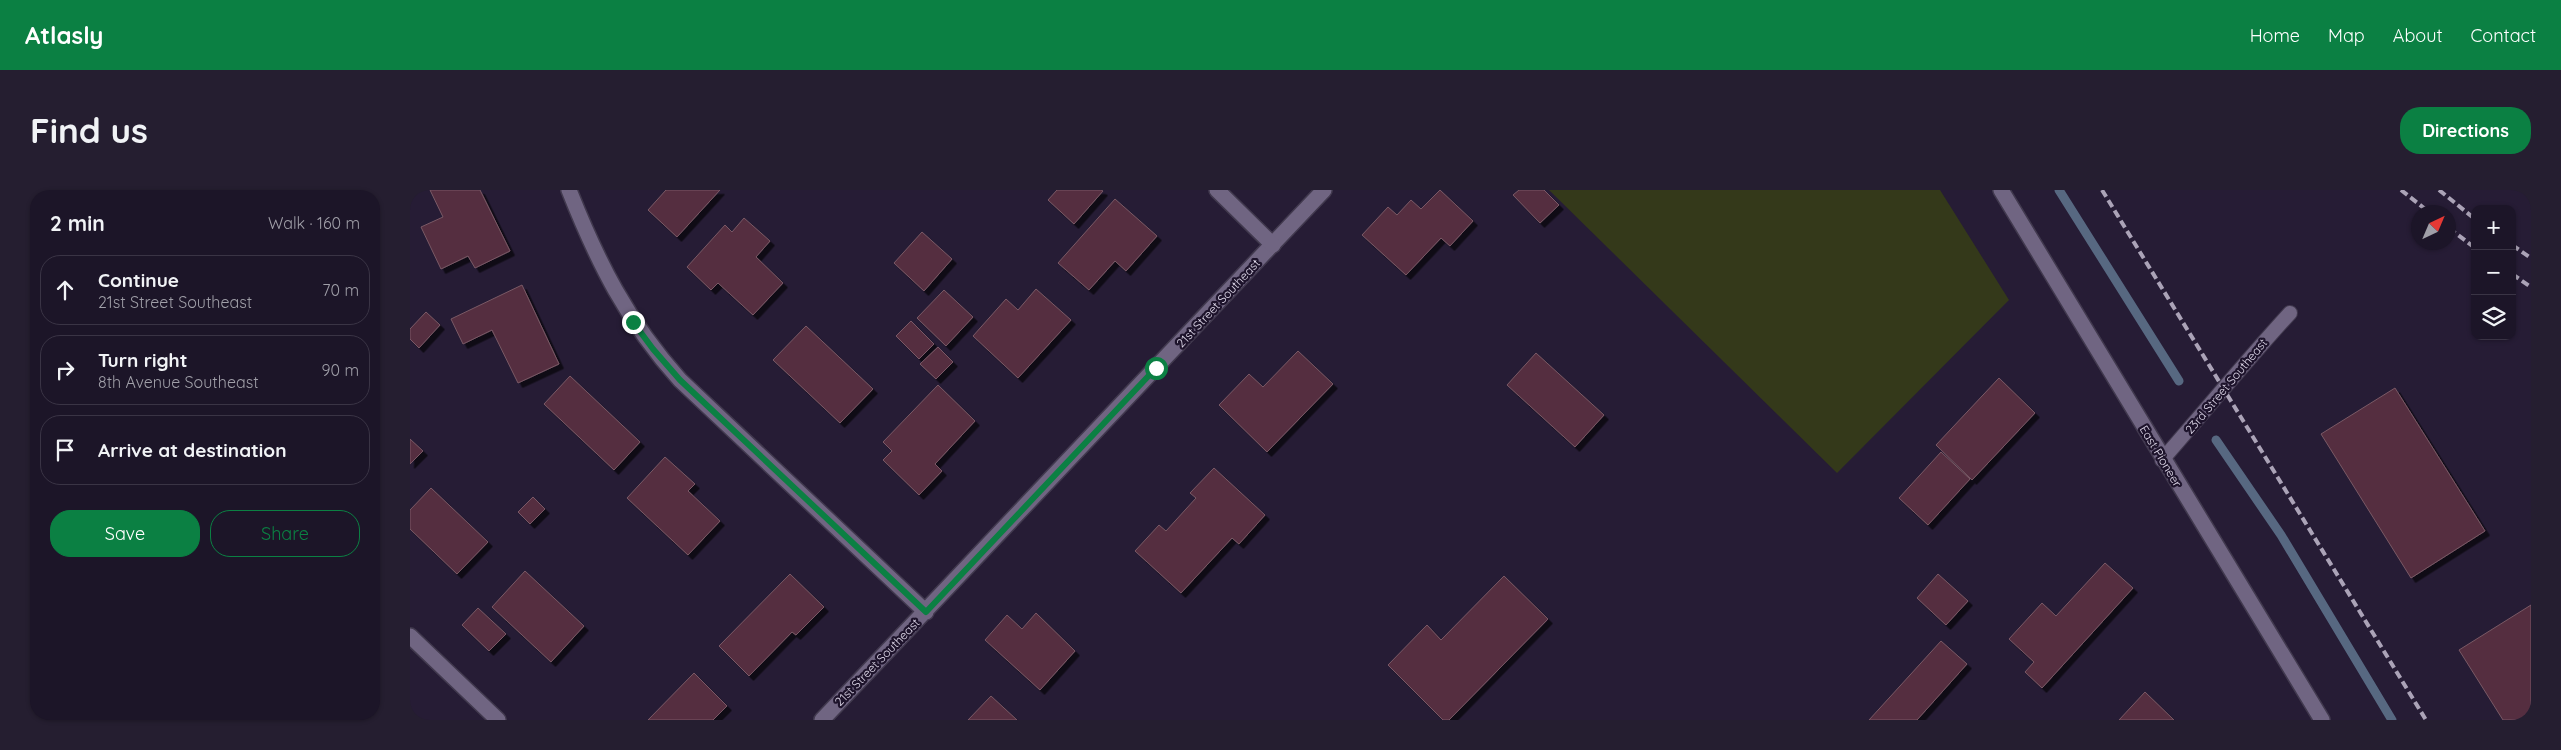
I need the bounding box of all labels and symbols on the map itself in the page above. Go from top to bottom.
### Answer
north arrow [2411,205,2456,250]
street label: 21st Street Southeast [1173,256,1263,350]
route end [622,311,645,334]
street label: 23rd Street Southeast [2182,335,2270,437]
route start [1145,357,1168,380]
street label: East Pioneer [2137,422,2185,490]
street label: 21st Street Southeast [831,615,923,709]

